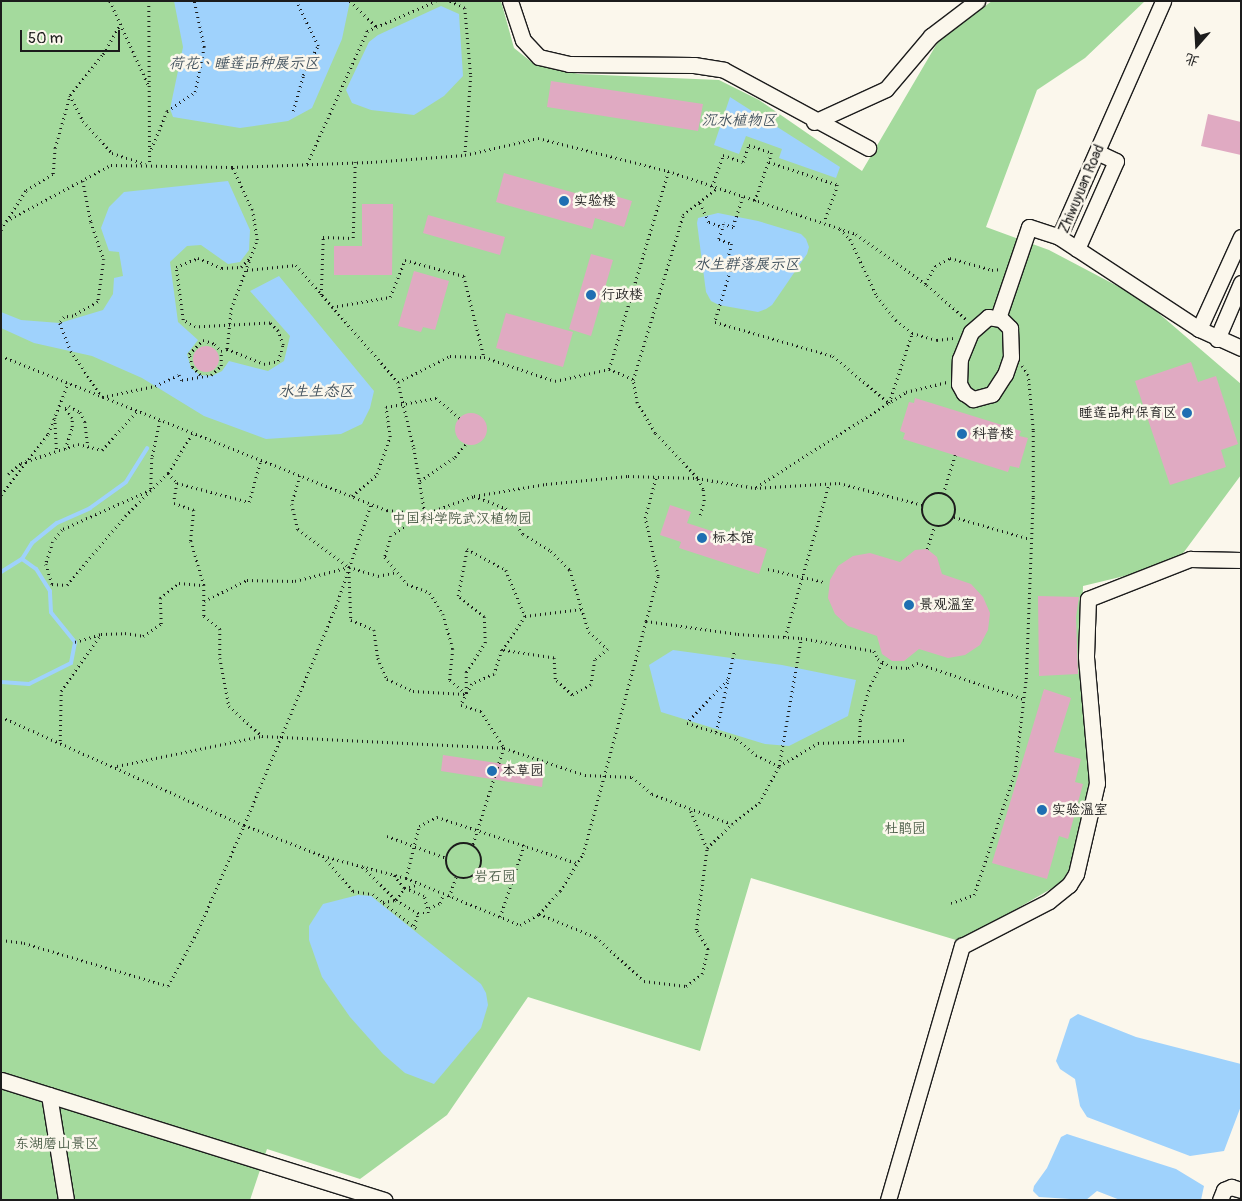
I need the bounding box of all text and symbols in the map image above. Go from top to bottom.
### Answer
scale bar [22,20,122,52]
north arrow [1172,20,1222,70]
text: 50 m [28,29,63,48]
text: 北 [1183,49,1201,70]
water label: 荷花、睡莲品种展示区 [169,55,319,73]
water label: 沉水植物区 [702,112,776,130]
street label: Zhiwuyuan Road [1056,142,1108,236]
place label: 实验楼 [574,193,616,209]
marker: 实验楼 [558,195,570,207]
water label: 水生群落展示区 [695,256,799,274]
place label: 行政楼 [601,287,643,303]
marker: 行政楼 [585,289,597,301]
water label: 水生生态区 [279,383,353,401]
place label: 睡莲品种保育区 [1079,405,1177,421]
marker: 睡莲品种保育区 [1181,407,1193,419]
place label: 科普楼 [972,426,1014,442]
marker: 科普楼 [956,428,968,440]
park label: 中国科学院武汉植物园 [392,511,532,527]
place label: 标本馆 [712,530,754,546]
marker: 标本馆 [696,532,708,544]
place label: 景观温室 [919,597,975,613]
marker: 景观温室 [903,599,915,611]
place label: 本草园 [502,763,544,779]
marker: 本草园 [486,765,498,777]
place label: 实验温室 [1052,802,1108,818]
marker: 实验温室 [1036,804,1048,816]
park label: 杜鹃园 [884,821,926,837]
park label: 岩石园 [474,869,516,885]
park label: 东湖磨山景区 [15,1136,99,1152]

